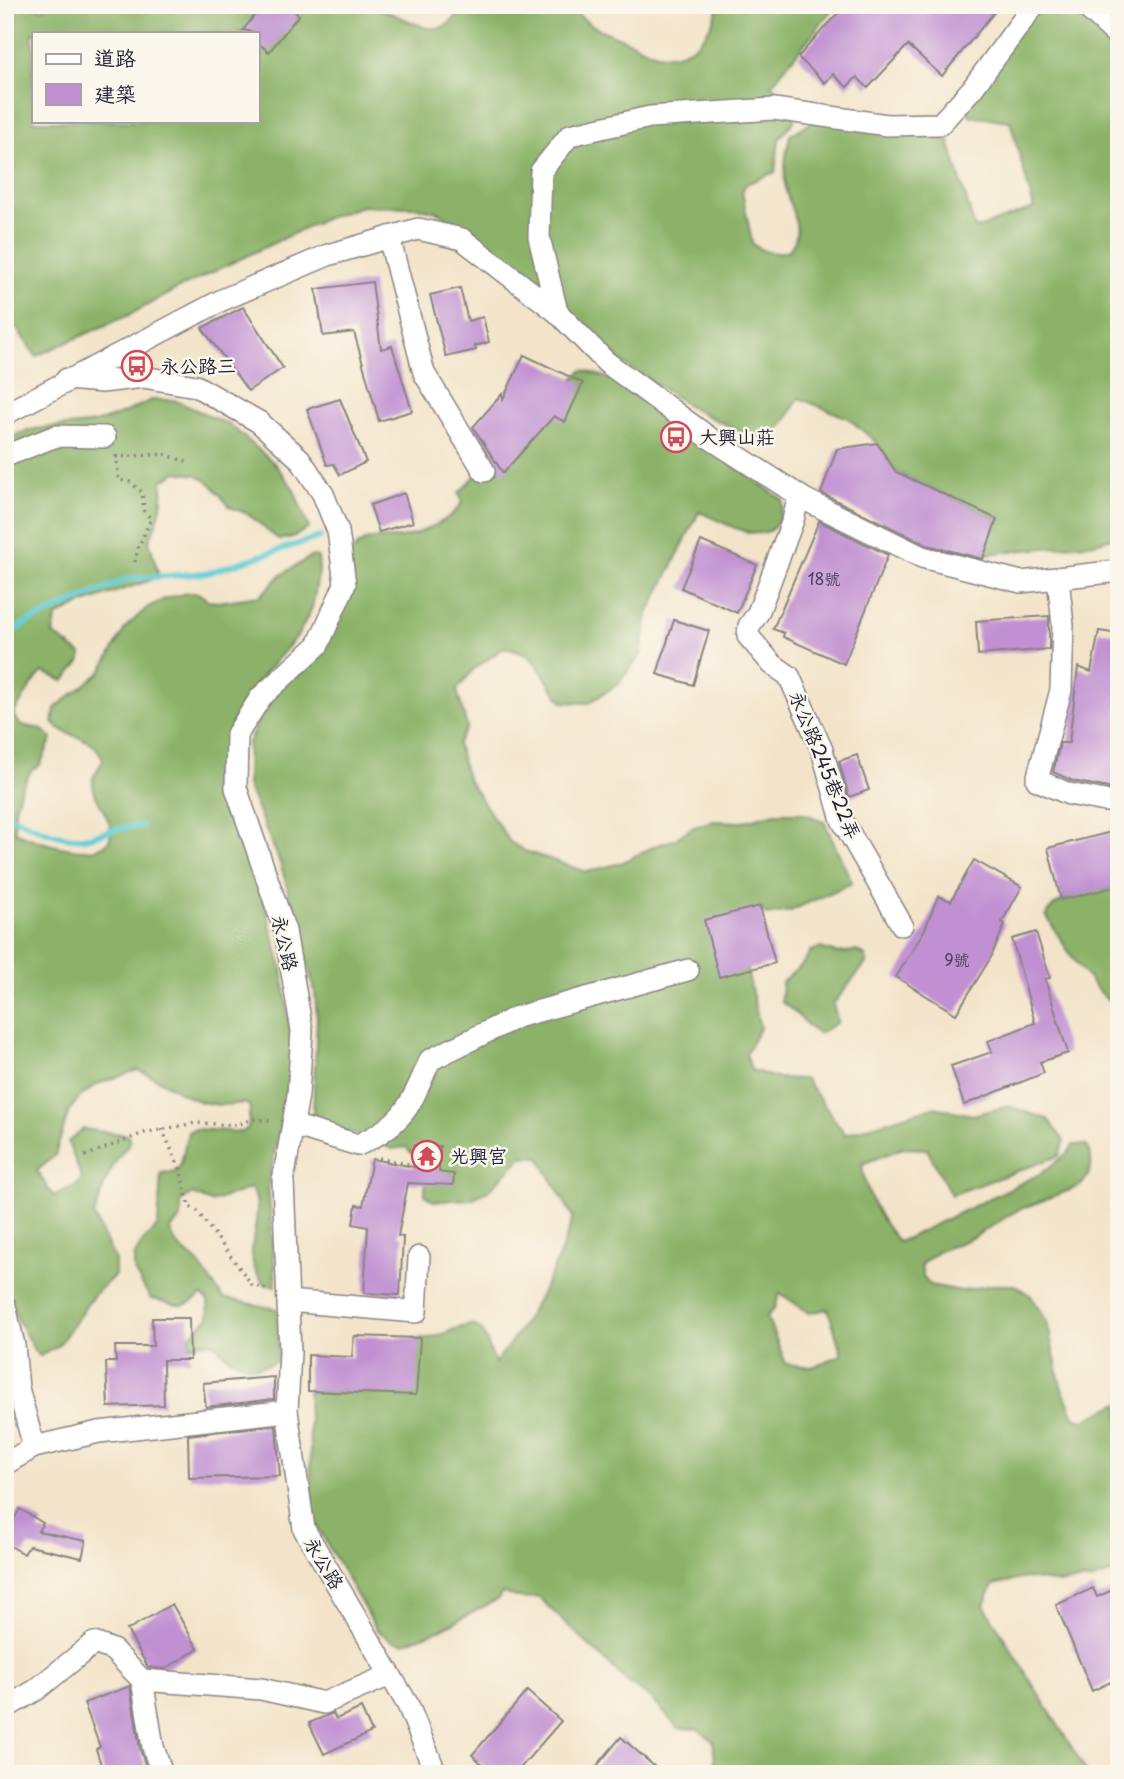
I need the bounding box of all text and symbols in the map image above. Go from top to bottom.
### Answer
legend [32,32,259,122]
text: 道路 [94,41,136,73]
text: 建築 [94,77,136,109]
bus stop icon: 永公路三 [120,349,154,383]
place label: 永公路三 [160,351,236,379]
bus stop icon: 大興山莊 [659,420,693,454]
place label: 大興山莊 [699,422,775,450]
house number: 18號 [807,566,841,590]
street label: 永公路245巷22弄 [783,686,868,843]
street label: 永公路 [266,912,306,974]
house number: 9號 [944,947,970,971]
temple icon: 光興宮 [410,1139,444,1173]
place label: 光興宮 [450,1141,507,1169]
street label: 永公路 [298,1531,352,1594]

